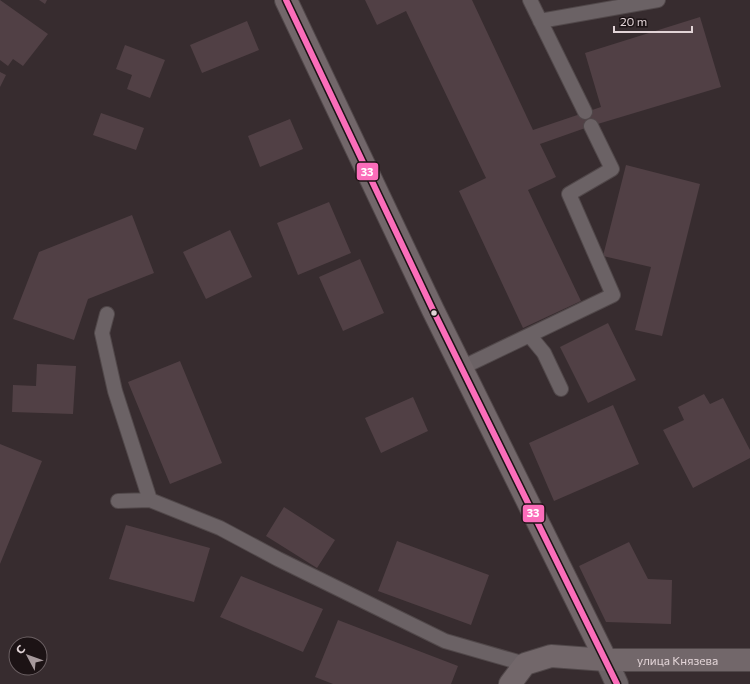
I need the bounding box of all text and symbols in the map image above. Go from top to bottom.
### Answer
scale bar [614,8,692,34]
text: 20 m [620,14,647,28]
line badge: 33 [356,162,379,181]
text: 33 [361,165,373,178]
unlabelled marker [429,308,439,318]
line badge: 33 [522,504,545,523]
text: 33 [527,506,539,519]
north arrow [8,636,48,676]
text: С [13,642,28,656]
street label: улица Князева [637,653,718,667]

